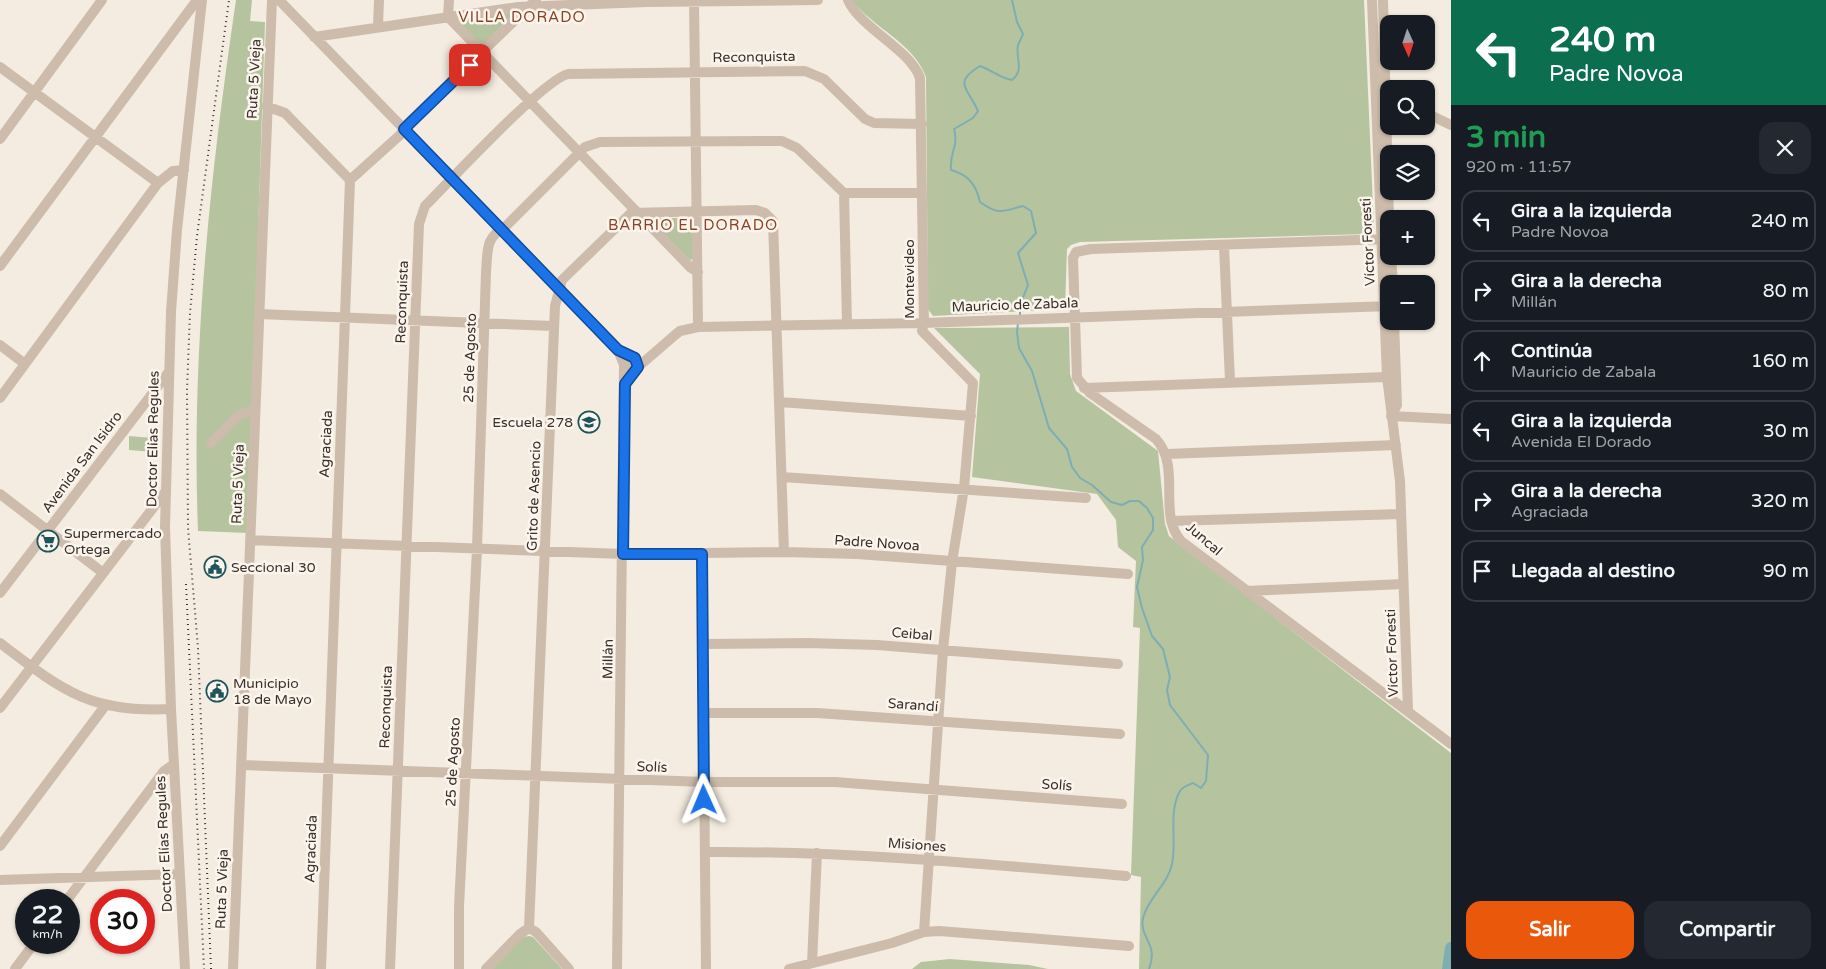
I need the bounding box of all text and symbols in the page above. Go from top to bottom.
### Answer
district label: VILLA DORADO [458,8,586,26]
north arrow [1380,15,1435,70]
map controls [1380,15,1435,330]
text: 240 m [1549,19,1656,61]
icon: left [1466,20,1531,85]
street label: Ruta 5 Vieja [243,39,265,119]
pin [449,44,491,86]
street label: Reconquista [712,48,796,66]
icon: arrive [456,51,484,79]
text: Padre Novoa [1549,61,1684,87]
button: search [1380,80,1435,135]
text: 3 min [1466,119,1546,156]
button: close [1759,122,1811,174]
button: layers [1380,145,1435,200]
text: 920 m · 11:57 [1466,157,1572,177]
street label: Víctor Foresti [1357,197,1379,287]
text: Gira a la izquierda [1511,200,1672,222]
icon: left [1468,207,1496,235]
button: + [1380,210,1435,265]
text: 240 m [1751,210,1809,232]
district label: BARRIO EL DORADO [608,216,778,234]
text: Padre Novoa [1511,222,1609,242]
street label: Montevideo [901,239,918,319]
street label: Reconquista [392,260,412,344]
text: Gira a la derecha [1511,270,1662,292]
button: − [1380,275,1435,330]
icon: right [1468,277,1496,305]
text: 80 m [1763,280,1809,302]
text: Millán [1511,292,1557,312]
street label: Mauricio de Zabala [951,294,1079,316]
street label: 25 de Agosto [460,313,480,403]
text: Continúa [1511,340,1593,362]
icon: ahead [1468,347,1496,375]
text: 160 m [1751,350,1809,372]
text: Mauricio de Zabala [1511,362,1656,382]
street label: Doctor Elías Regules [143,370,163,507]
street label: Avenida San Isidro [38,408,126,516]
street label: Agraciada [316,410,336,478]
school or university icon: Escuela 278 [577,410,601,434]
text: Gira a la izquierda [1511,410,1672,432]
place label: Escuela 278 [492,414,573,431]
icon: left [1468,417,1496,445]
text: 30 m [1763,420,1809,442]
text: Avenida El Dorado [1511,432,1652,452]
street label: Grito de Asencio [524,441,544,551]
street label: Ruta 5 Vieja [228,444,248,524]
text: Gira a la derecha [1511,480,1662,502]
icon: right [1468,487,1496,515]
text: 320 m [1751,490,1809,512]
text: Agraciada [1511,502,1589,522]
street label: Juncal [1182,519,1226,559]
place label: Supermercado Ortega [64,525,162,558]
supermarket icon: Supermercado Ortega [36,529,60,553]
street label: Padre Novoa [834,532,920,554]
public building icon: Seccional 30 [203,555,227,579]
icon: arrive [1468,557,1496,585]
place label: Seccional 30 [231,559,316,576]
text: Llegada al destino [1511,560,1675,582]
text: 90 m [1763,560,1809,582]
street label: Víctor Foresti [1382,609,1402,697]
street label: Ceibal [891,624,933,644]
street label: Millán [599,639,617,679]
street label: Reconquista [376,665,396,749]
place label: Municipio 18 de Mayo [233,675,312,708]
public building icon: Municipio 18 de Mayo [205,679,229,703]
street label: Sarandí [887,695,939,715]
street label: 25 de Agosto [442,717,464,807]
street label: Solís [636,758,668,776]
position arrow [677,773,729,825]
street label: Doctor Elías Regules [152,775,176,913]
street label: Solís [1041,775,1073,795]
street label: Agraciada [301,815,321,883]
street label: Misiones [887,834,947,856]
street label: Ruta 5 Vieja [212,849,232,929]
speed limit sign: 30 [90,889,155,954]
text: 22 [32,900,63,930]
button: Salir [1466,901,1634,959]
button: Compartir [1644,901,1811,959]
text: km/h [32,927,63,941]

